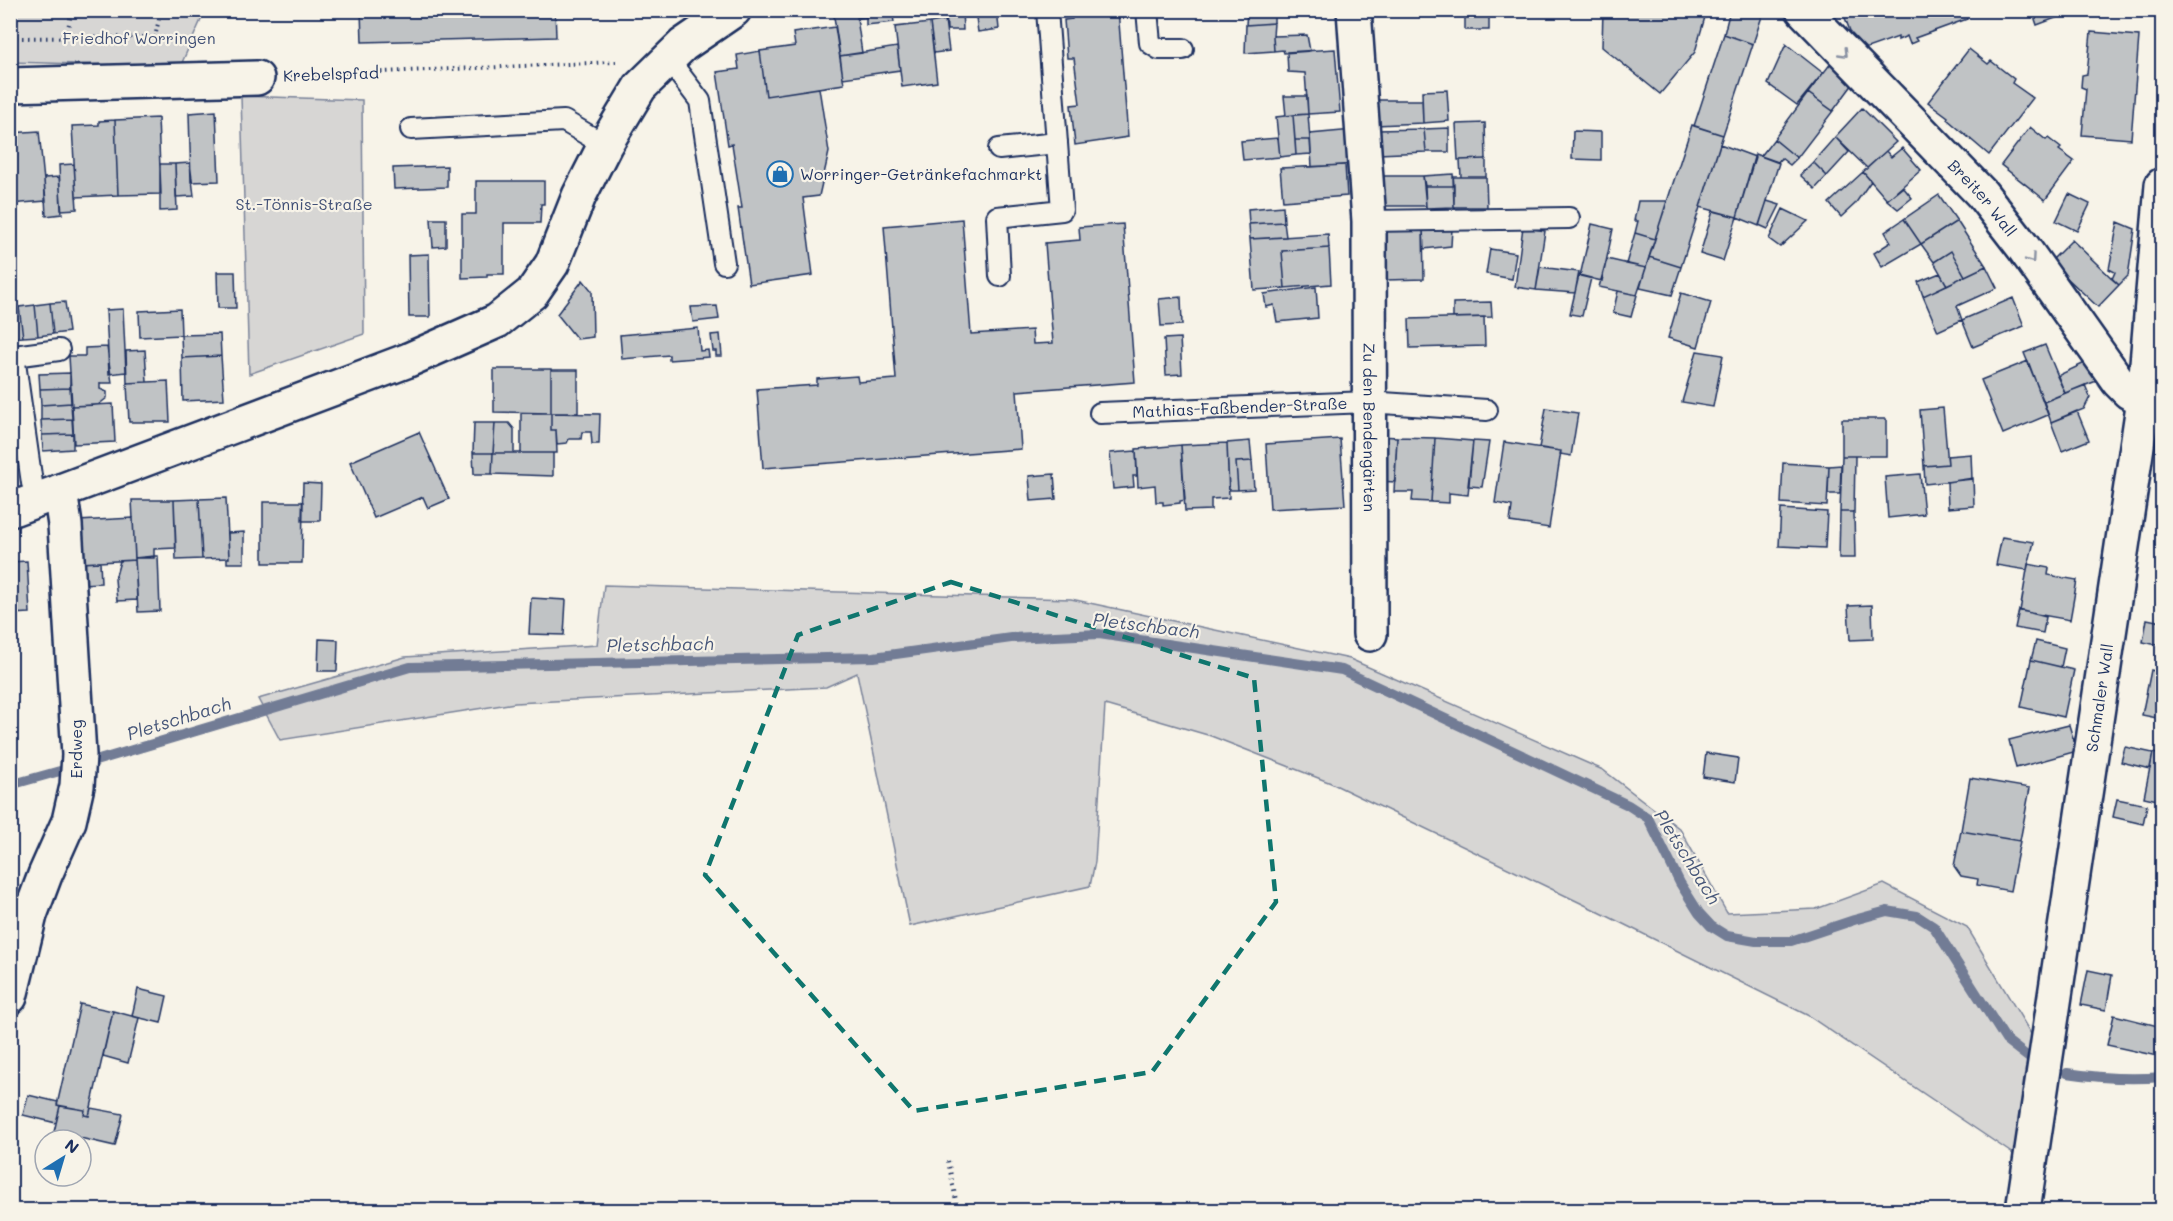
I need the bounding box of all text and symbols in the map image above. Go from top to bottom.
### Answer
park label: Friedhof Worringen [62,27,216,48]
one-way arrow [1837,46,1848,56]
street label: Krebelspfad [283,61,379,86]
street label: Breiter Wall [1944,155,2022,240]
shop icon: Worringer-Getränkefachmarkt [765,159,795,189]
place label: Worringer-Getränkefachmarkt [800,163,1042,184]
park label: St.-Tönnis-Straße [235,193,373,214]
one-way arrow [2024,252,2035,263]
street label: Zu den Bendengärten [1359,343,1381,512]
street label: Mathias-Faßbender-Straße [1132,392,1348,422]
water label: Pletschbach [1091,607,1201,643]
water label: Pletschbach [606,631,714,657]
street label: Schmaler Wall [2080,642,2117,753]
water label: Pletschbach [124,691,234,745]
street label: Erdweg [65,720,86,778]
water label: Pletschbach [1649,805,1727,908]
north arrow [33,1128,93,1188]
text: N [61,1134,84,1158]

